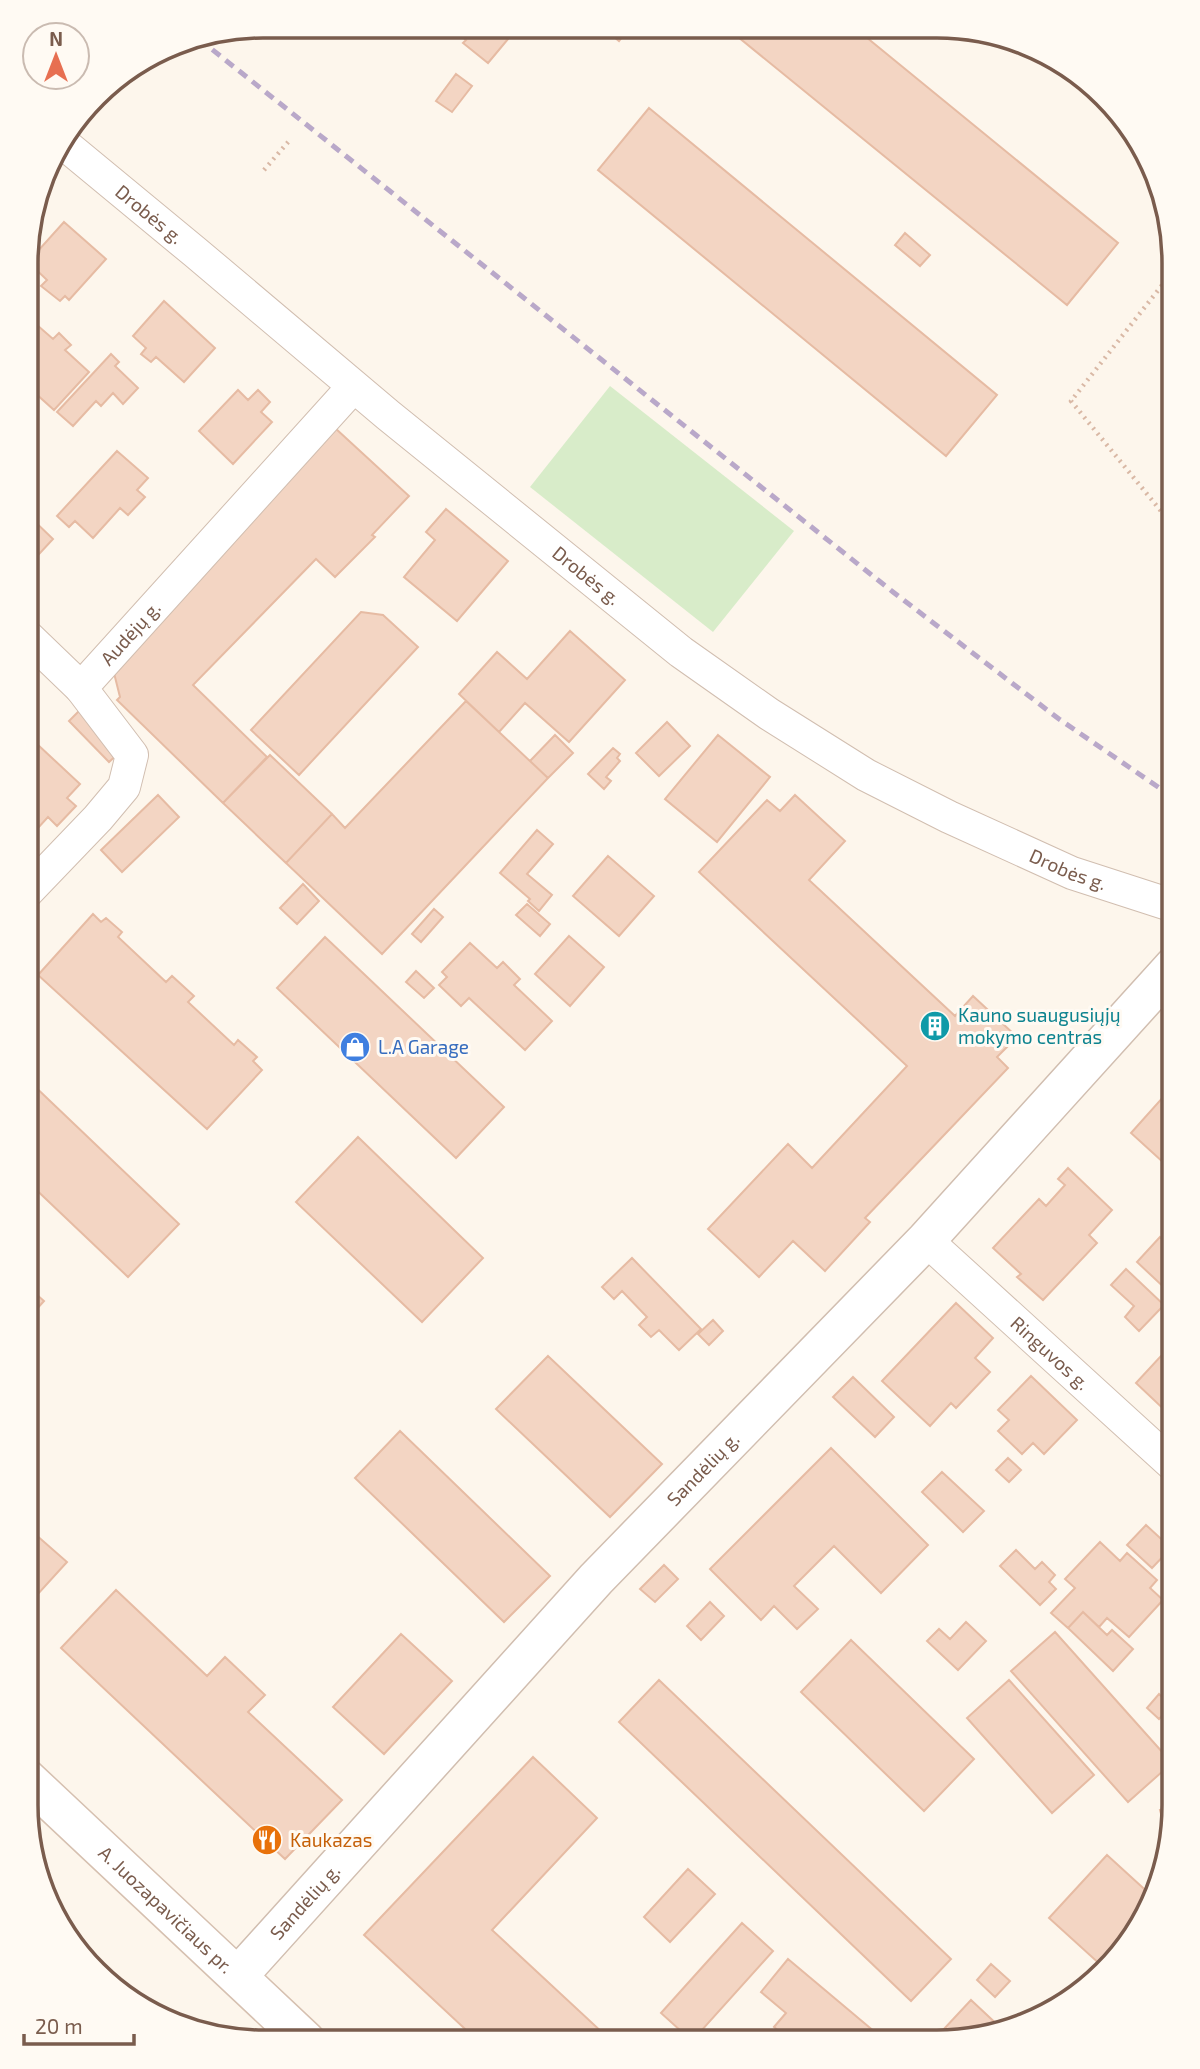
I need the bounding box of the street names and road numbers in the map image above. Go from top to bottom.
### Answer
street label: Drobės g. [111,179,188,248]
street label: Drobės g. [548,541,625,609]
street label: Audėjų g. [95,596,165,670]
street label: Drobės g. [1026,843,1109,894]
street label: Ringuvos g. [1006,1311,1095,1394]
street label: Sandėlių g. [662,1427,744,1510]
street label: A. Juozapavičiaus pr. [94,1841,238,1978]
street label: Sandėlių g. [265,1859,345,1944]

